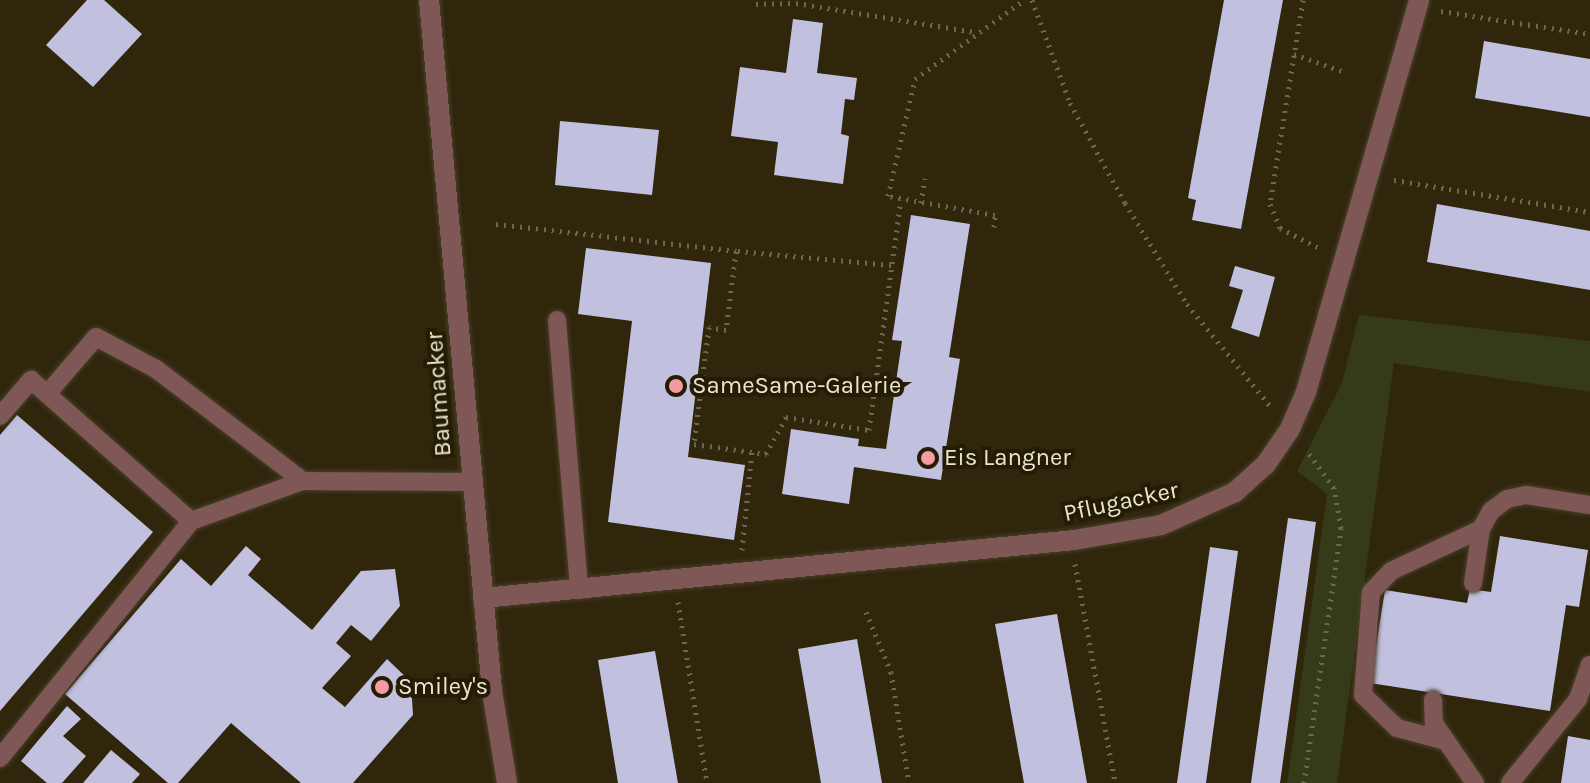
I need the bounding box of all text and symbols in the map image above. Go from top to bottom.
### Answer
street label: Baumacker [420,331,458,457]
place label: SameSame-Galerie [692,372,901,400]
marker: SameSame-Galerie [667,377,685,395]
place label: Eis Langner [944,444,1071,472]
marker: Eis Langner [919,449,937,467]
street label: Pflugacker [1061,476,1181,528]
place label: Smiley's [398,673,488,701]
marker: Smiley's [373,678,391,696]

